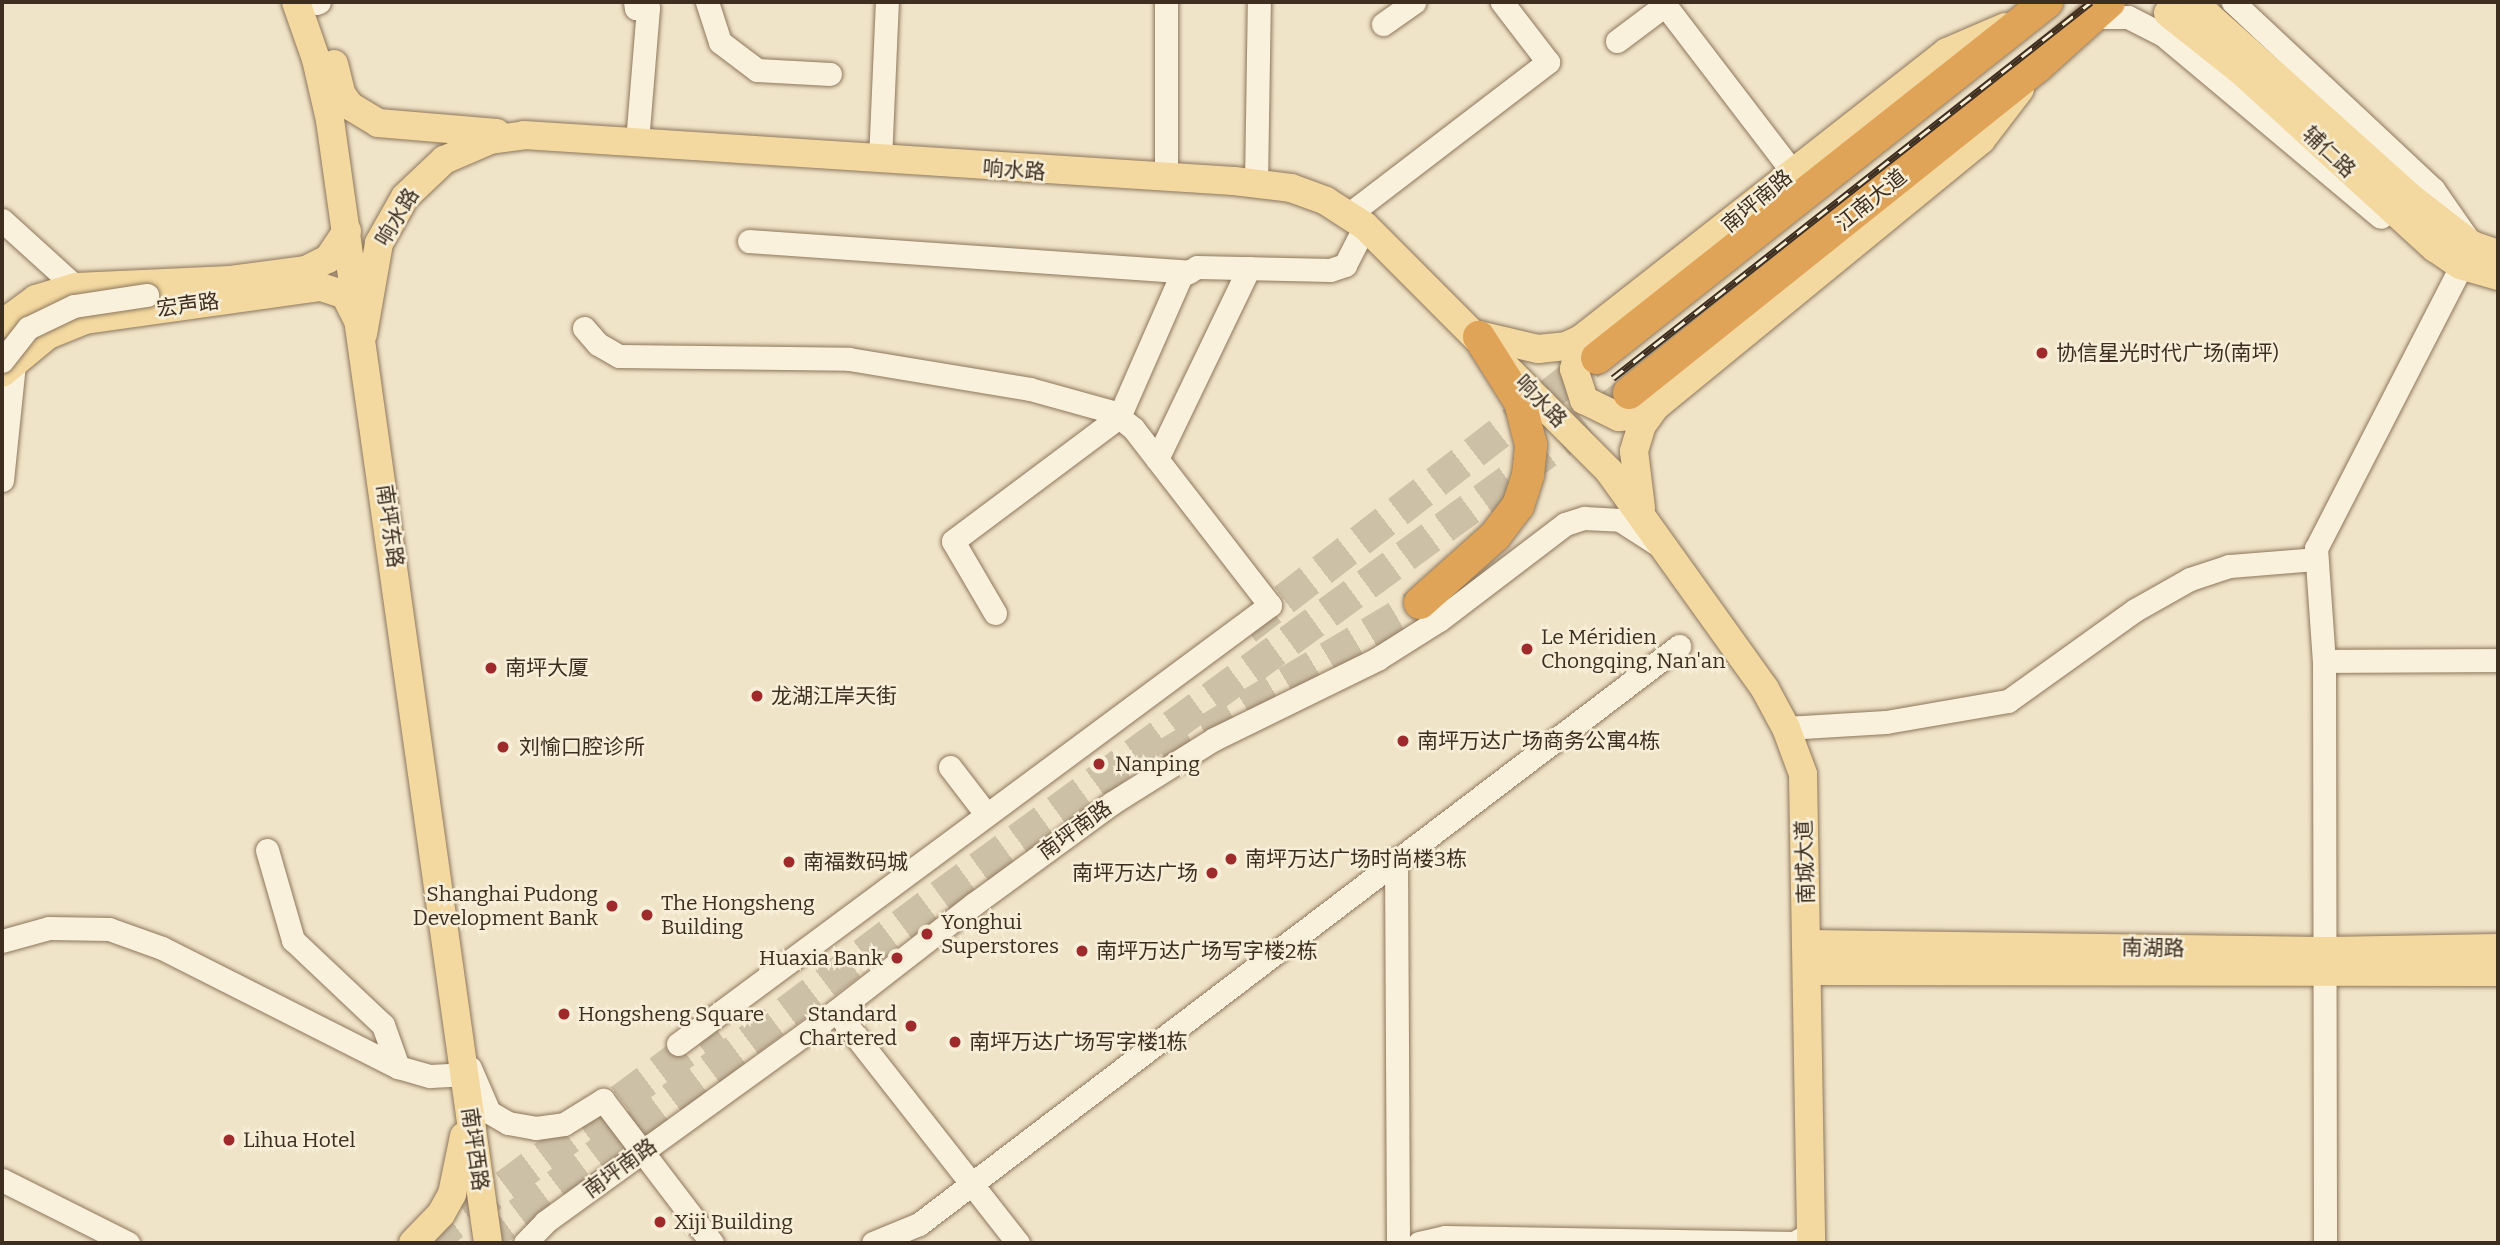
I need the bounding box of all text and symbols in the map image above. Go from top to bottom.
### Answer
street label: 辅仁路 [2297,121,2361,183]
street label: 响水路 [982,155,1046,185]
street label: 南坪南路 [1717,164,1797,238]
street label: 江南大道 [1830,164,1912,236]
street label: 响水路 [370,184,424,250]
street label: 宏声路 [155,288,221,322]
place label: 协信星光时代广场(南坪) [2056,340,2279,366]
marker: 协信星光时代广场(南坪) [2034,345,2050,361]
street label: 响水路 [1510,370,1572,432]
street label: 南坪东路 [372,483,408,569]
place label: Le Méridien Chongqing, Nan'an [1541,624,1726,674]
marker: Le Méridien Chongqing, Nan'an [1519,641,1535,657]
place label: 南坪大厦 [505,655,589,681]
marker: 南坪大厦 [483,660,499,676]
place label: 龙湖江岸天街 [771,683,897,709]
marker: 龙湖江岸天街 [749,688,765,704]
place label: 南坪万达广场商务公寓4栋 [1417,728,1660,754]
marker: 南坪万达广场商务公寓4栋 [1395,733,1411,749]
place label: 刘愉口腔诊所 [519,734,645,760]
marker: 刘愉口腔诊所 [493,737,513,757]
place label: Nanping [1115,751,1200,777]
marker: Nanping [1089,754,1109,774]
street label: 南坪南路 [1034,795,1116,865]
street label: 南城大道 [1791,820,1819,904]
place label: 南坪万达广场时尚楼3栋 [1245,846,1467,872]
place label: 南福数码城 [803,849,908,875]
marker: 南坪万达广场时尚楼3栋 [1223,851,1239,867]
marker: 南福数码城 [781,854,797,870]
place label: 南坪万达广场 [1072,860,1198,886]
marker: 南坪万达广场 [1204,865,1220,881]
place label: Shanghai Pudong Development Bank [413,881,598,931]
place label: The Hongsheng Building [661,890,815,940]
marker: Shanghai Pudong Development Bank [604,898,620,914]
marker: The Hongsheng Building [639,907,655,923]
place label: Yonghui Superstores [941,909,1059,959]
marker: Yonghui Superstores [919,926,935,942]
street label: 南湖路 [2121,935,2185,961]
place label: 南坪万达广场写字楼2栋 [1096,938,1317,964]
marker: 南坪万达广场写字楼2栋 [1074,943,1090,959]
place label: Huaxia Bank [759,945,883,971]
marker: Huaxia Bank [889,950,905,966]
place label: Hongsheng Square [578,1001,764,1027]
place label: Standard Chartered [799,1001,897,1051]
marker: Hongsheng Square [556,1006,572,1022]
marker: Standard Chartered [903,1018,919,1034]
place label: 南坪万达广场写字楼1栋 [969,1029,1188,1055]
marker: 南坪万达广场写字楼1栋 [947,1034,963,1050]
street label: 南坪西路 [457,1106,493,1192]
place label: Lihua Hotel [243,1127,356,1153]
marker: Lihua Hotel [221,1132,237,1148]
street label: 南坪南路 [579,1133,661,1203]
place label: Xiji Building [674,1209,793,1235]
marker: Xiji Building [652,1214,668,1230]

